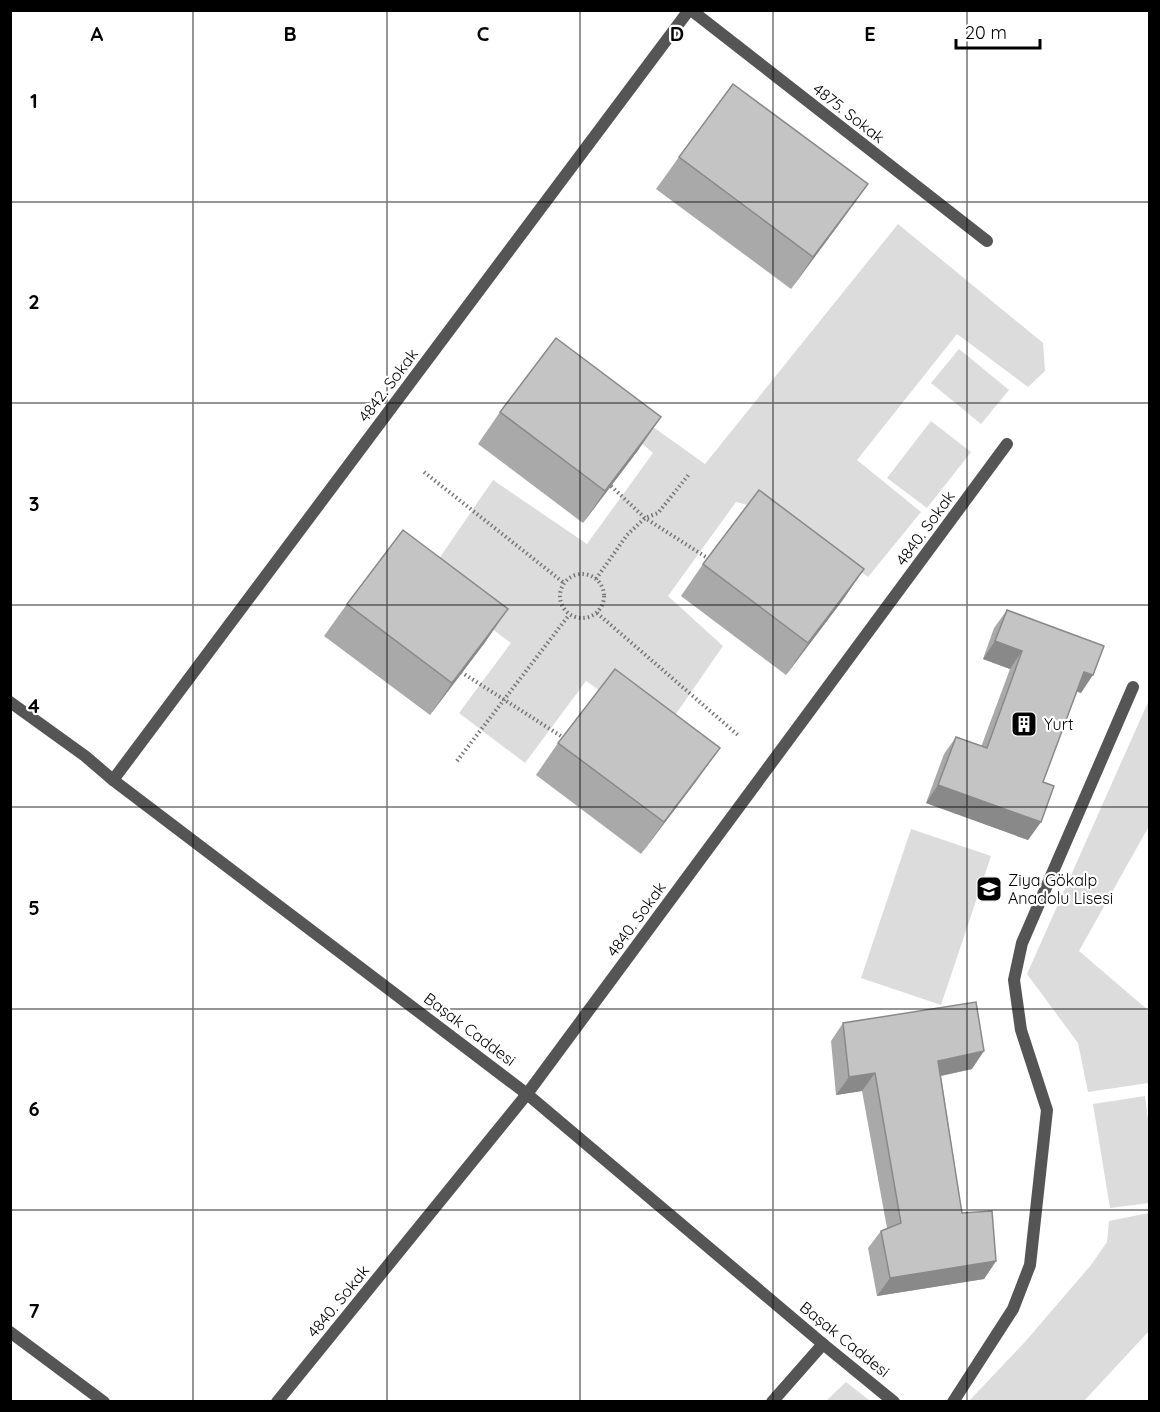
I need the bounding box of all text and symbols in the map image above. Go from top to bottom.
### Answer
scale bar [956,12,1040,50]
text: A [91,21,104,46]
text: B [283,21,297,46]
text: C [477,21,490,46]
text: D [670,21,684,46]
text: E [864,21,876,46]
text: 20 m [965,21,1007,44]
street label: 4875. Sokak [809,79,889,147]
text: 1 [30,88,38,113]
text: 2 [28,289,40,314]
street label: 4842. Sokak [354,344,422,426]
street label: 4840. Sokak [891,487,959,569]
text: 3 [29,491,39,516]
text: 4 [28,693,40,718]
building icon: Yurt [1009,709,1039,739]
place label: Yurt [1044,714,1073,734]
place label: Ziya Gökalp Anadolu Lisesi [1008,870,1113,908]
school or university icon: Ziya Gökalp Anadolu Lisesi [974,874,1004,904]
street label: 4840. Sokak [602,878,670,960]
text: 5 [28,895,40,920]
street label: Başak Caddesi [420,988,520,1070]
text: 6 [28,1096,40,1121]
street label: 4840. Sokak [303,1261,373,1341]
street label: Başak Caddesi [796,1297,894,1381]
text: 7 [29,1298,40,1323]

